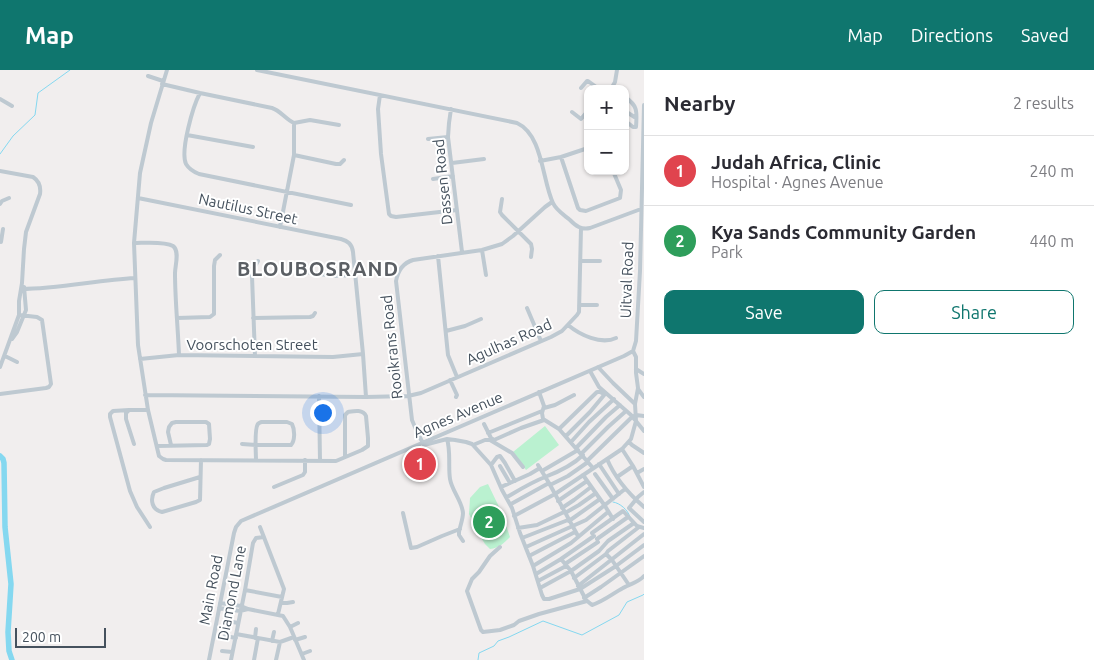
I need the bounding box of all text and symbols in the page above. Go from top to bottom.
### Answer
text: Map [25,22,74,49]
text: Map [847,25,883,45]
text: Directions [911,25,993,45]
text: Saved [1021,25,1069,45]
map controls [584,85,629,175]
button: + [584,85,629,130]
text: Nearby [664,91,735,115]
text: 2 results [1013,94,1074,112]
button: − [584,130,629,175]
street label: Dassen Road [430,138,455,226]
text: Judah Africa, Clinic [711,151,881,173]
text: 1 [675,162,685,180]
text: 240 m [1029,162,1074,180]
text: Hospital · Agnes Avenue [711,173,884,191]
street label: Nautilus Street [197,190,299,227]
text: Kya Sands Community Garden [711,221,976,243]
text: 2 [675,232,685,250]
text: 440 m [1029,232,1074,250]
street label: Uitval Road [617,241,636,319]
text: Park [711,243,743,261]
district label: BLOUBOSRAND [237,257,399,280]
button: Save [664,290,864,334]
button: Share [874,290,1074,334]
street label: Rooikrans Road [378,294,405,400]
street label: Agulhas Road [463,315,554,368]
street label: Voorschoten Street [186,336,318,353]
street label: Agnes Avenue [410,388,505,441]
your location [310,400,336,426]
pin: 1 [404,445,436,483]
pin: 2 [473,503,505,541]
street label: Diamond Lane [214,544,249,642]
street label: Main Road [195,553,226,626]
scale bar [15,625,106,648]
text: 200 m [22,629,61,645]

